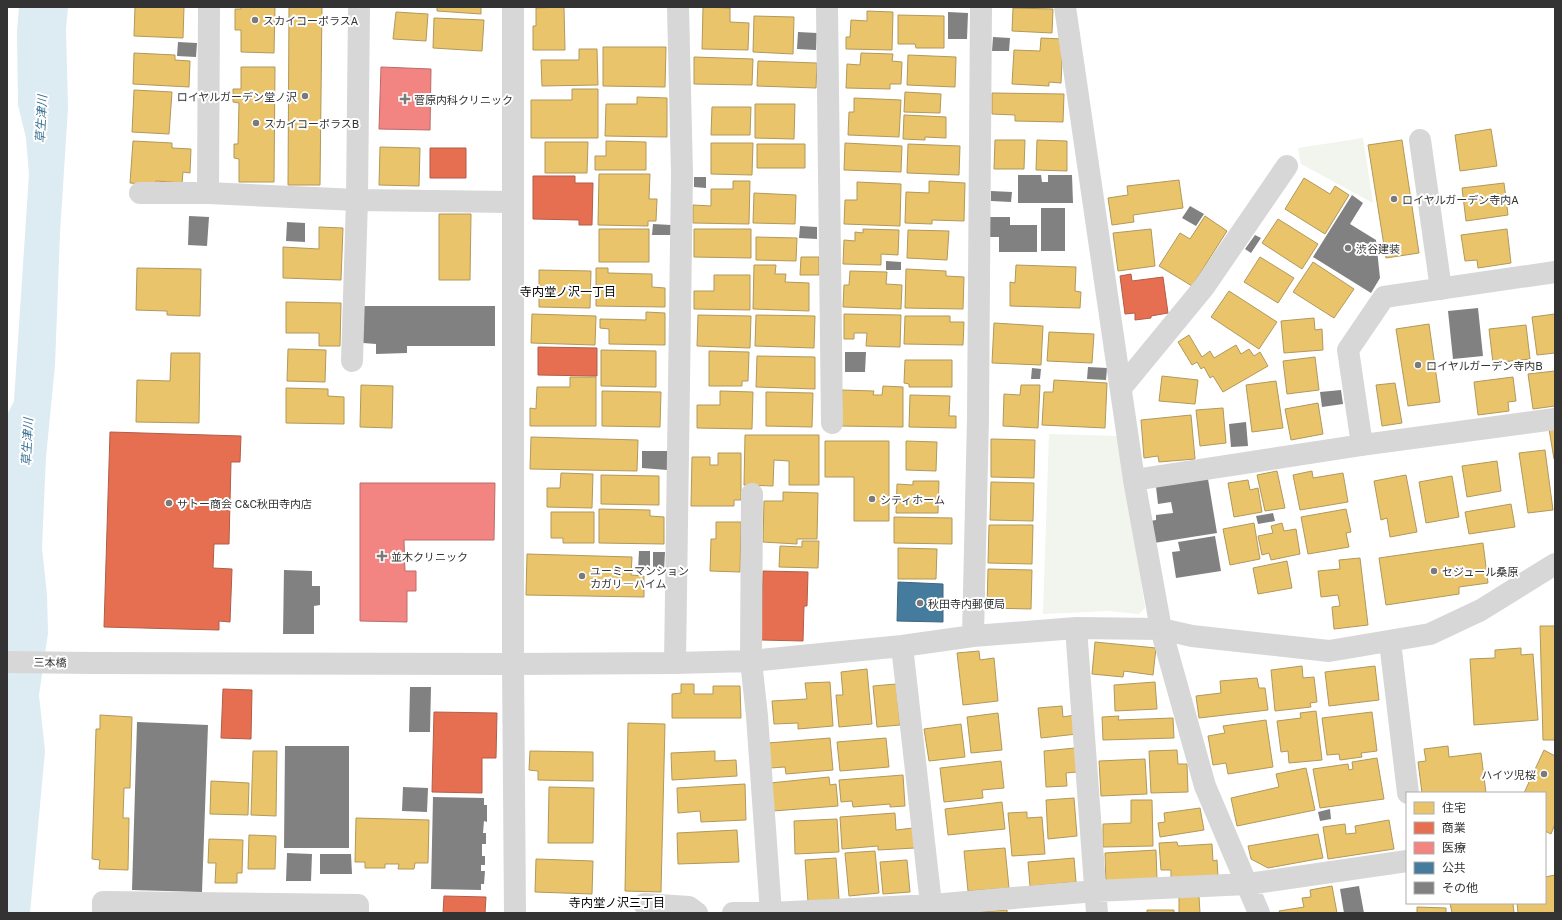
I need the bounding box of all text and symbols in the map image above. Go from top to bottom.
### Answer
place label: スカイコーポラスA [263,14,359,27]
marker: スカイコーポラスA [250,15,260,25]
place label: ロイヤルガーデン堂ノ沢 [177,90,297,103]
marker: ロイヤルガーデン堂ノ沢 [300,91,310,101]
water label: 草生津川 [32,93,50,143]
marker: 菅原内科クリニック [399,93,411,105]
place label: 菅原内科クリニック [414,93,513,106]
place label: スカイコーポラスB [264,117,359,130]
marker: スカイコーポラスB [251,118,261,128]
place label: ロイヤルガーデン寺内A [1402,193,1519,206]
marker: ロイヤルガーデン寺内A [1389,194,1399,204]
place label: 渋谷建装 [1356,242,1400,255]
marker: 渋谷建装 [1343,243,1353,253]
district label: 寺内堂ノ沢一丁目 [520,284,616,299]
place label: ロイヤルガーデン寺内B [1426,359,1543,372]
marker: ロイヤルガーデン寺内B [1413,360,1423,370]
water label: 草生津川 [18,416,36,466]
place label: シティホーム [880,493,945,506]
marker: シティホーム [867,494,877,504]
place label: サトー商会 C&C秋田寺内店 [177,497,312,510]
marker: サトー商会 C&C秋田寺内店 [164,498,174,508]
marker: 並木クリニック [376,550,388,562]
place label: 並木クリニック [391,550,468,563]
place label: ユーミーマンション カガリ―ハイム [590,564,689,590]
place label: セジュール桑原 [1442,565,1518,578]
marker: セジュール桑原 [1429,566,1439,576]
marker: ユーミーマンション カガリ―ハイム [577,571,587,581]
place label: 秋田寺内郵便局 [928,597,1005,610]
marker: 秋田寺内郵便局 [915,598,925,608]
street label: 三本橋 [33,655,67,669]
place label: ハイツ児桜 [1481,768,1536,781]
marker: ハイツ児桜 [1539,769,1549,779]
legend [1406,792,1546,904]
text: 住宅 [1442,800,1466,815]
text: 商業 [1442,820,1466,835]
text: 医療 [1442,840,1466,855]
text: 公共 [1442,860,1466,875]
text: その他 [1442,880,1478,895]
district label: 寺内堂ノ沢三丁目 [569,895,665,910]

